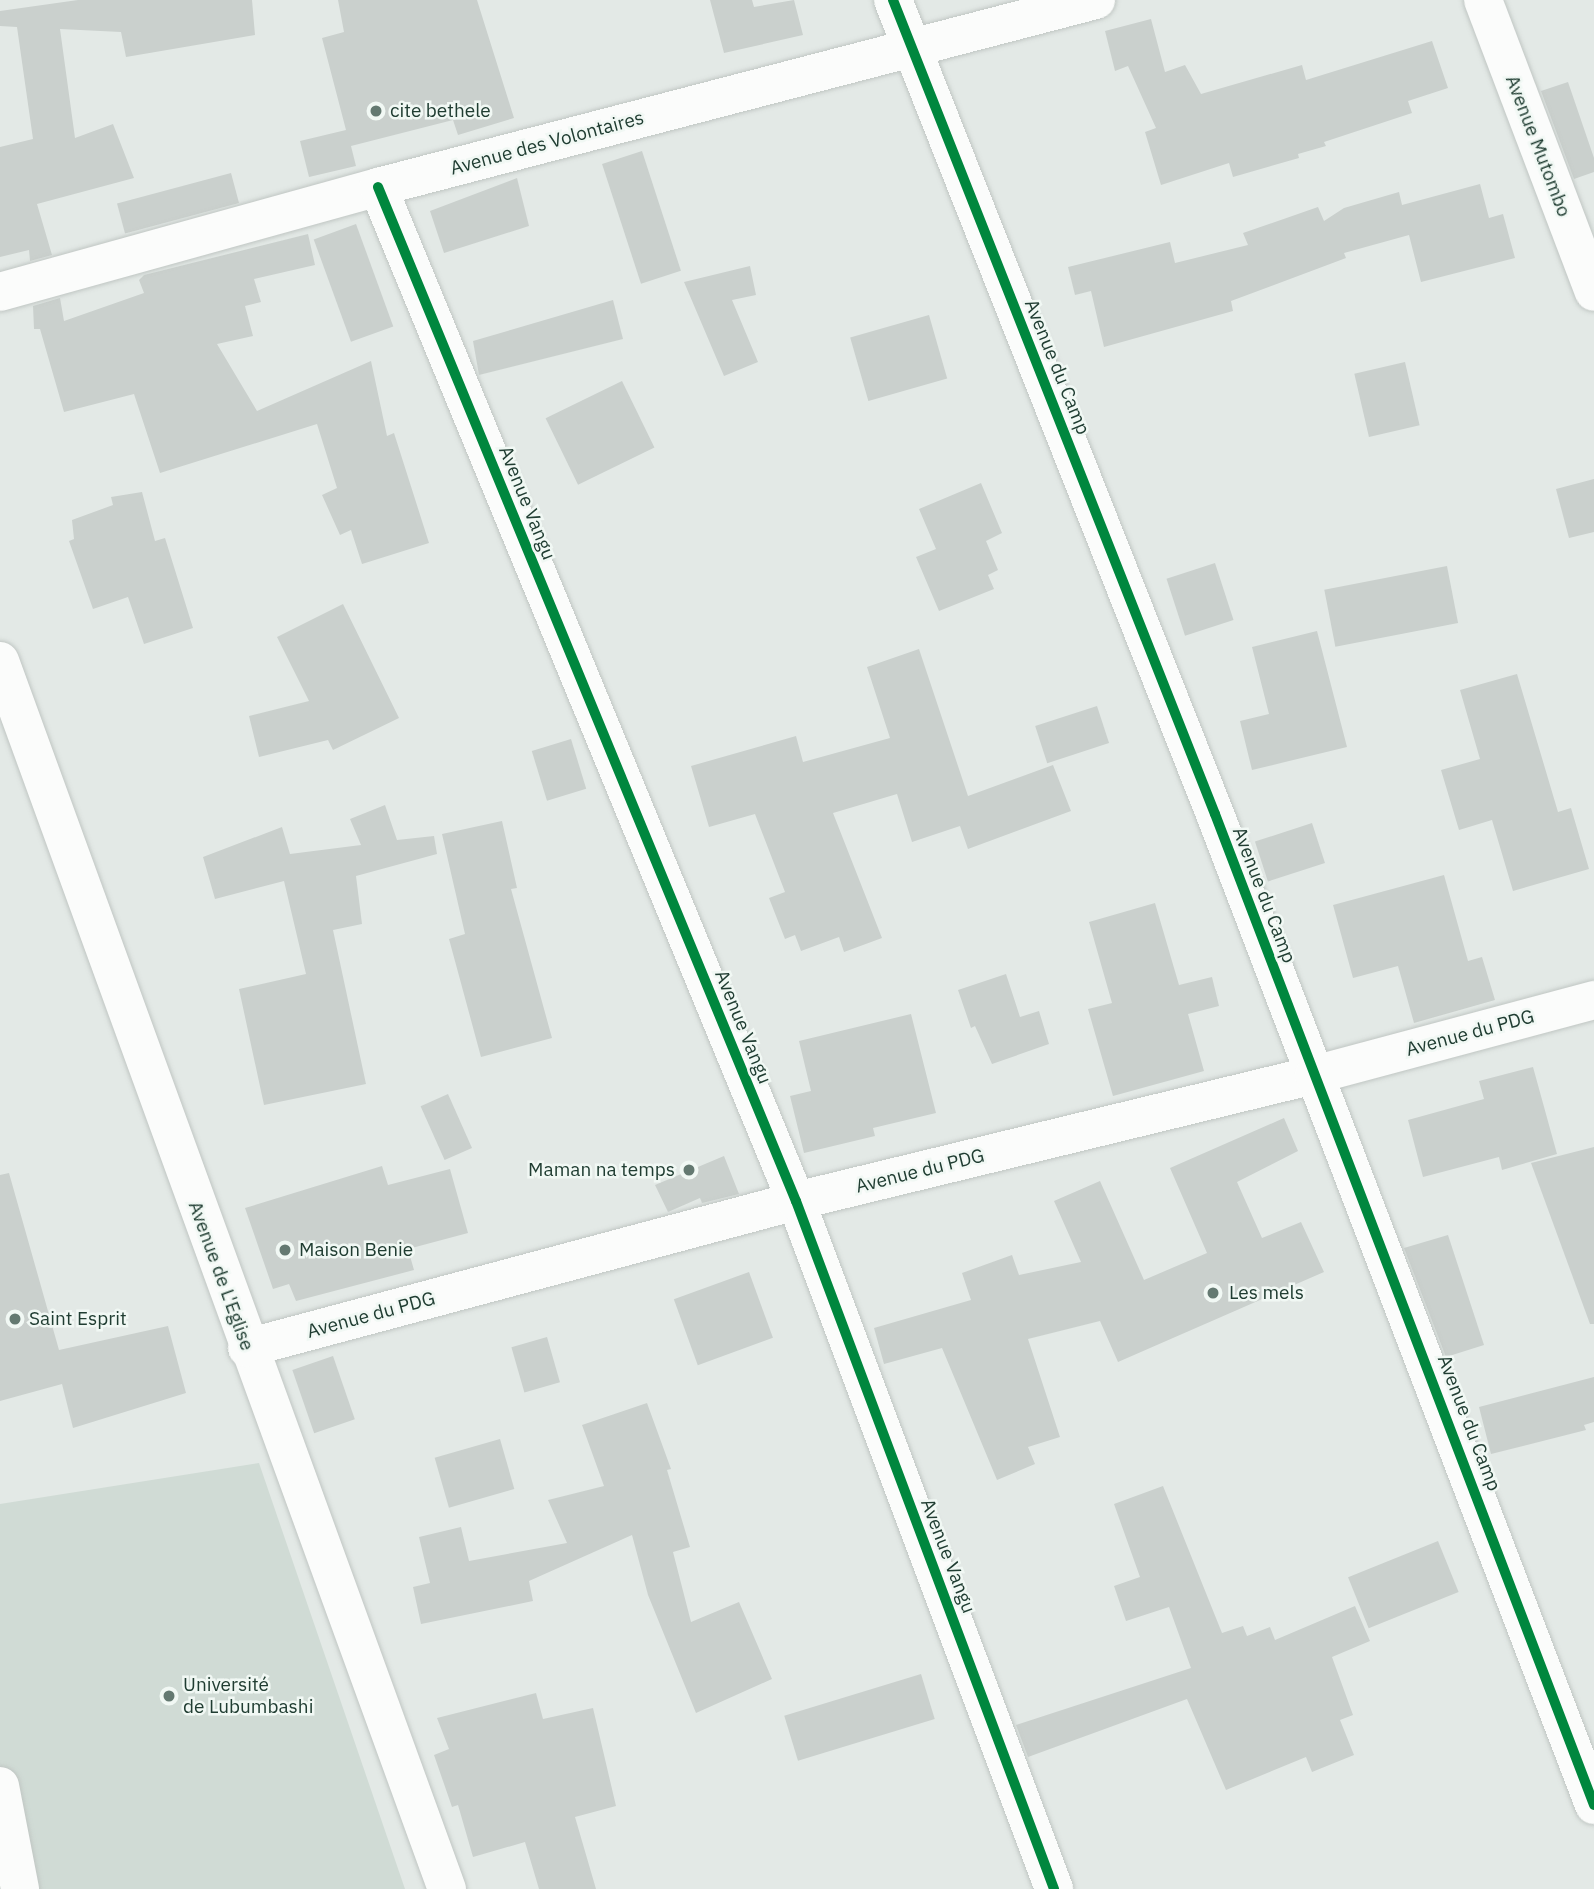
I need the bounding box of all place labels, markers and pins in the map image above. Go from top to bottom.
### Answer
place label: cite bethele [390,100,491,122]
marker: cite bethele [368,103,384,119]
place label: Maman na temps [528,1159,675,1181]
marker: Maman na temps [681,1162,697,1178]
place label: Maison Benie [299,1239,413,1261]
marker: Maison Benie [277,1242,293,1258]
place label: Les mels [1229,1282,1304,1304]
marker: Les mels [1203,1283,1223,1303]
place label: Saint Esprit [29,1308,127,1330]
marker: Saint Esprit [7,1311,23,1327]
place label: Université de Lubumbashi [183,1674,313,1718]
marker: Université de Lubumbashi [161,1688,177,1704]

